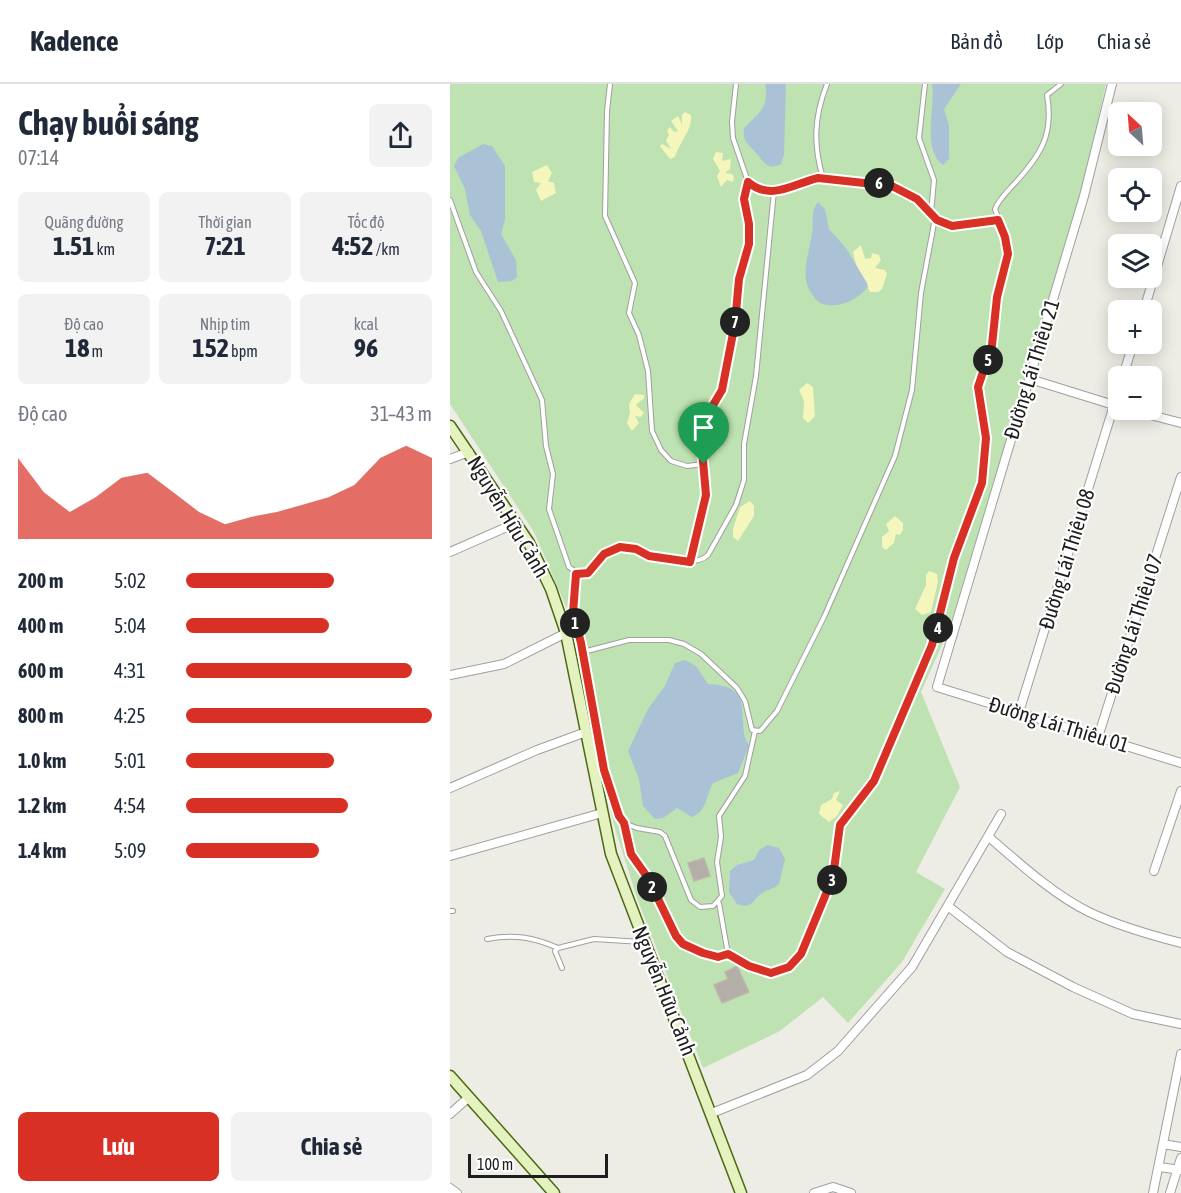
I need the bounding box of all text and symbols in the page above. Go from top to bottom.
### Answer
text: Kadence [30,25,119,57]
text: Bản đồ [950,29,1003,53]
text: Lớp [1036,29,1064,53]
text: Chia sẻ [1097,29,1151,53]
north arrow [1108,102,1162,156]
map controls [1108,102,1162,420]
text: Chạy buổi sáng [18,104,199,142]
button: share [369,104,432,167]
text: 07:14 [18,146,59,169]
pin: 6 [864,168,894,198]
button: locate [1108,168,1162,222]
text: 6 [875,174,883,192]
text: Quãng đường [45,213,123,231]
text: Thời gian [198,213,252,231]
text: Tốc độ [348,213,384,231]
text: 1.51 [53,231,94,261]
text: 7:21 [204,231,246,261]
text: 4:52 [332,231,374,261]
button: layers [1108,234,1162,288]
text: km [94,240,115,258]
text: /km [374,240,400,258]
street label: Đường Lái Thiêu 21 [998,296,1064,442]
button: + [1108,300,1162,354]
pin: 7 [720,307,750,337]
text: 7 [731,313,739,331]
text: Độ cao [64,315,104,333]
text: Nhịp tim [200,315,250,333]
text: kcal [354,315,378,333]
text: 18 [65,333,89,363]
text: 152 [192,333,229,363]
text: 96 [354,333,378,363]
text: m [89,342,103,360]
text: bpm [229,342,258,360]
pin: 5 [973,345,1003,375]
text: 5 [984,351,992,369]
button: − [1108,366,1162,420]
text: Độ cao [18,402,67,425]
text: 31–43 m [370,402,432,425]
pin [678,402,729,464]
icon: arrive [687,411,720,444]
street label: Nguyễn Hữu Cảnh [463,451,555,582]
street label: Đường Lái Thiêu 08 [1033,485,1099,632]
street label: Đường Lái Thiêu 07 [1099,551,1167,697]
text: 200 m [18,569,63,592]
text: 5:02 [114,569,146,592]
pin: 1 [560,608,590,638]
pin: 4 [923,613,953,643]
text: 400 m [18,614,63,637]
text: 5:04 [114,614,146,637]
text: 1 [571,614,579,632]
text: 4 [934,619,942,637]
text: 600 m [18,659,63,682]
text: 4:31 [114,659,146,682]
street label: Đường Lái Thiêu 01 [986,691,1132,757]
text: 800 m [18,704,63,727]
text: 4:25 [114,704,146,727]
text: 1.0 km [18,749,66,772]
text: 5:01 [114,749,146,772]
text: 1.2 km [18,794,66,817]
text: 4:54 [114,794,146,817]
text: 1.4 km [18,839,66,862]
text: 5:09 [114,839,146,862]
pin: 3 [817,865,847,895]
text: 3 [828,871,836,889]
pin: 2 [637,872,667,902]
text: 2 [648,878,656,896]
street label: Nguyễn Hữu Cảnh [628,922,702,1059]
button: Lưu [18,1112,219,1181]
button: Chia sẻ [231,1112,432,1181]
scale bar [468,1151,608,1178]
text: 100 m [477,1155,513,1173]

